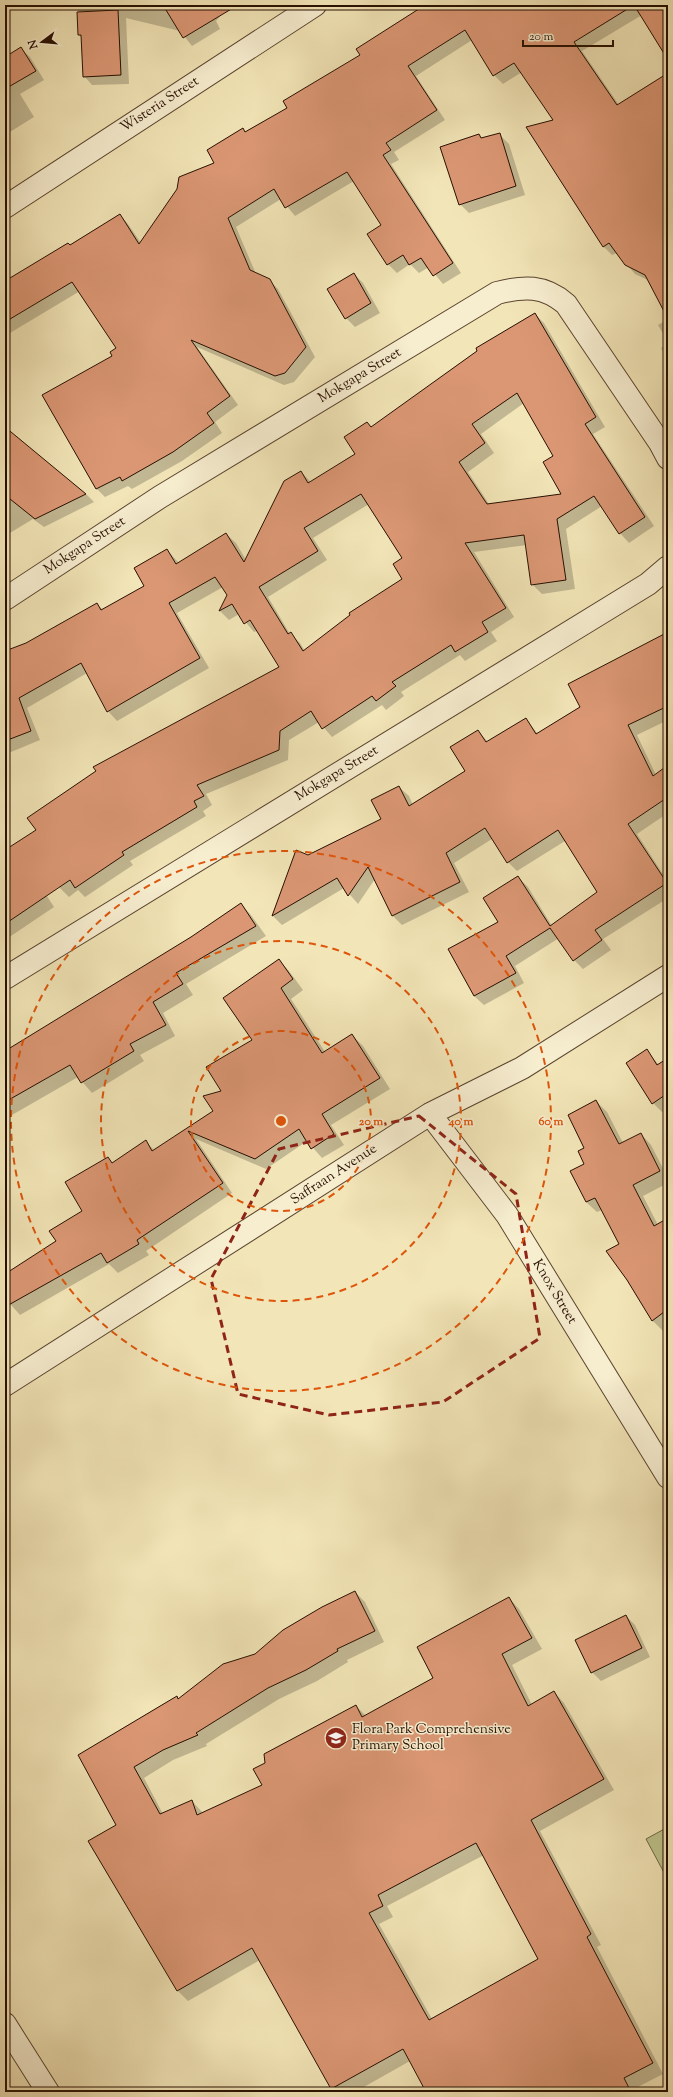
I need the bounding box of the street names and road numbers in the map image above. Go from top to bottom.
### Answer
street label: Wisteria Street [117,72,204,138]
street label: Mokgapa Street [315,343,406,409]
street label: Mokgapa Street [40,512,130,580]
street label: Mokgapa Street [292,741,383,807]
street label: Saffraan Avenue [287,1140,381,1210]
street label: Knox Street [527,1256,581,1328]

